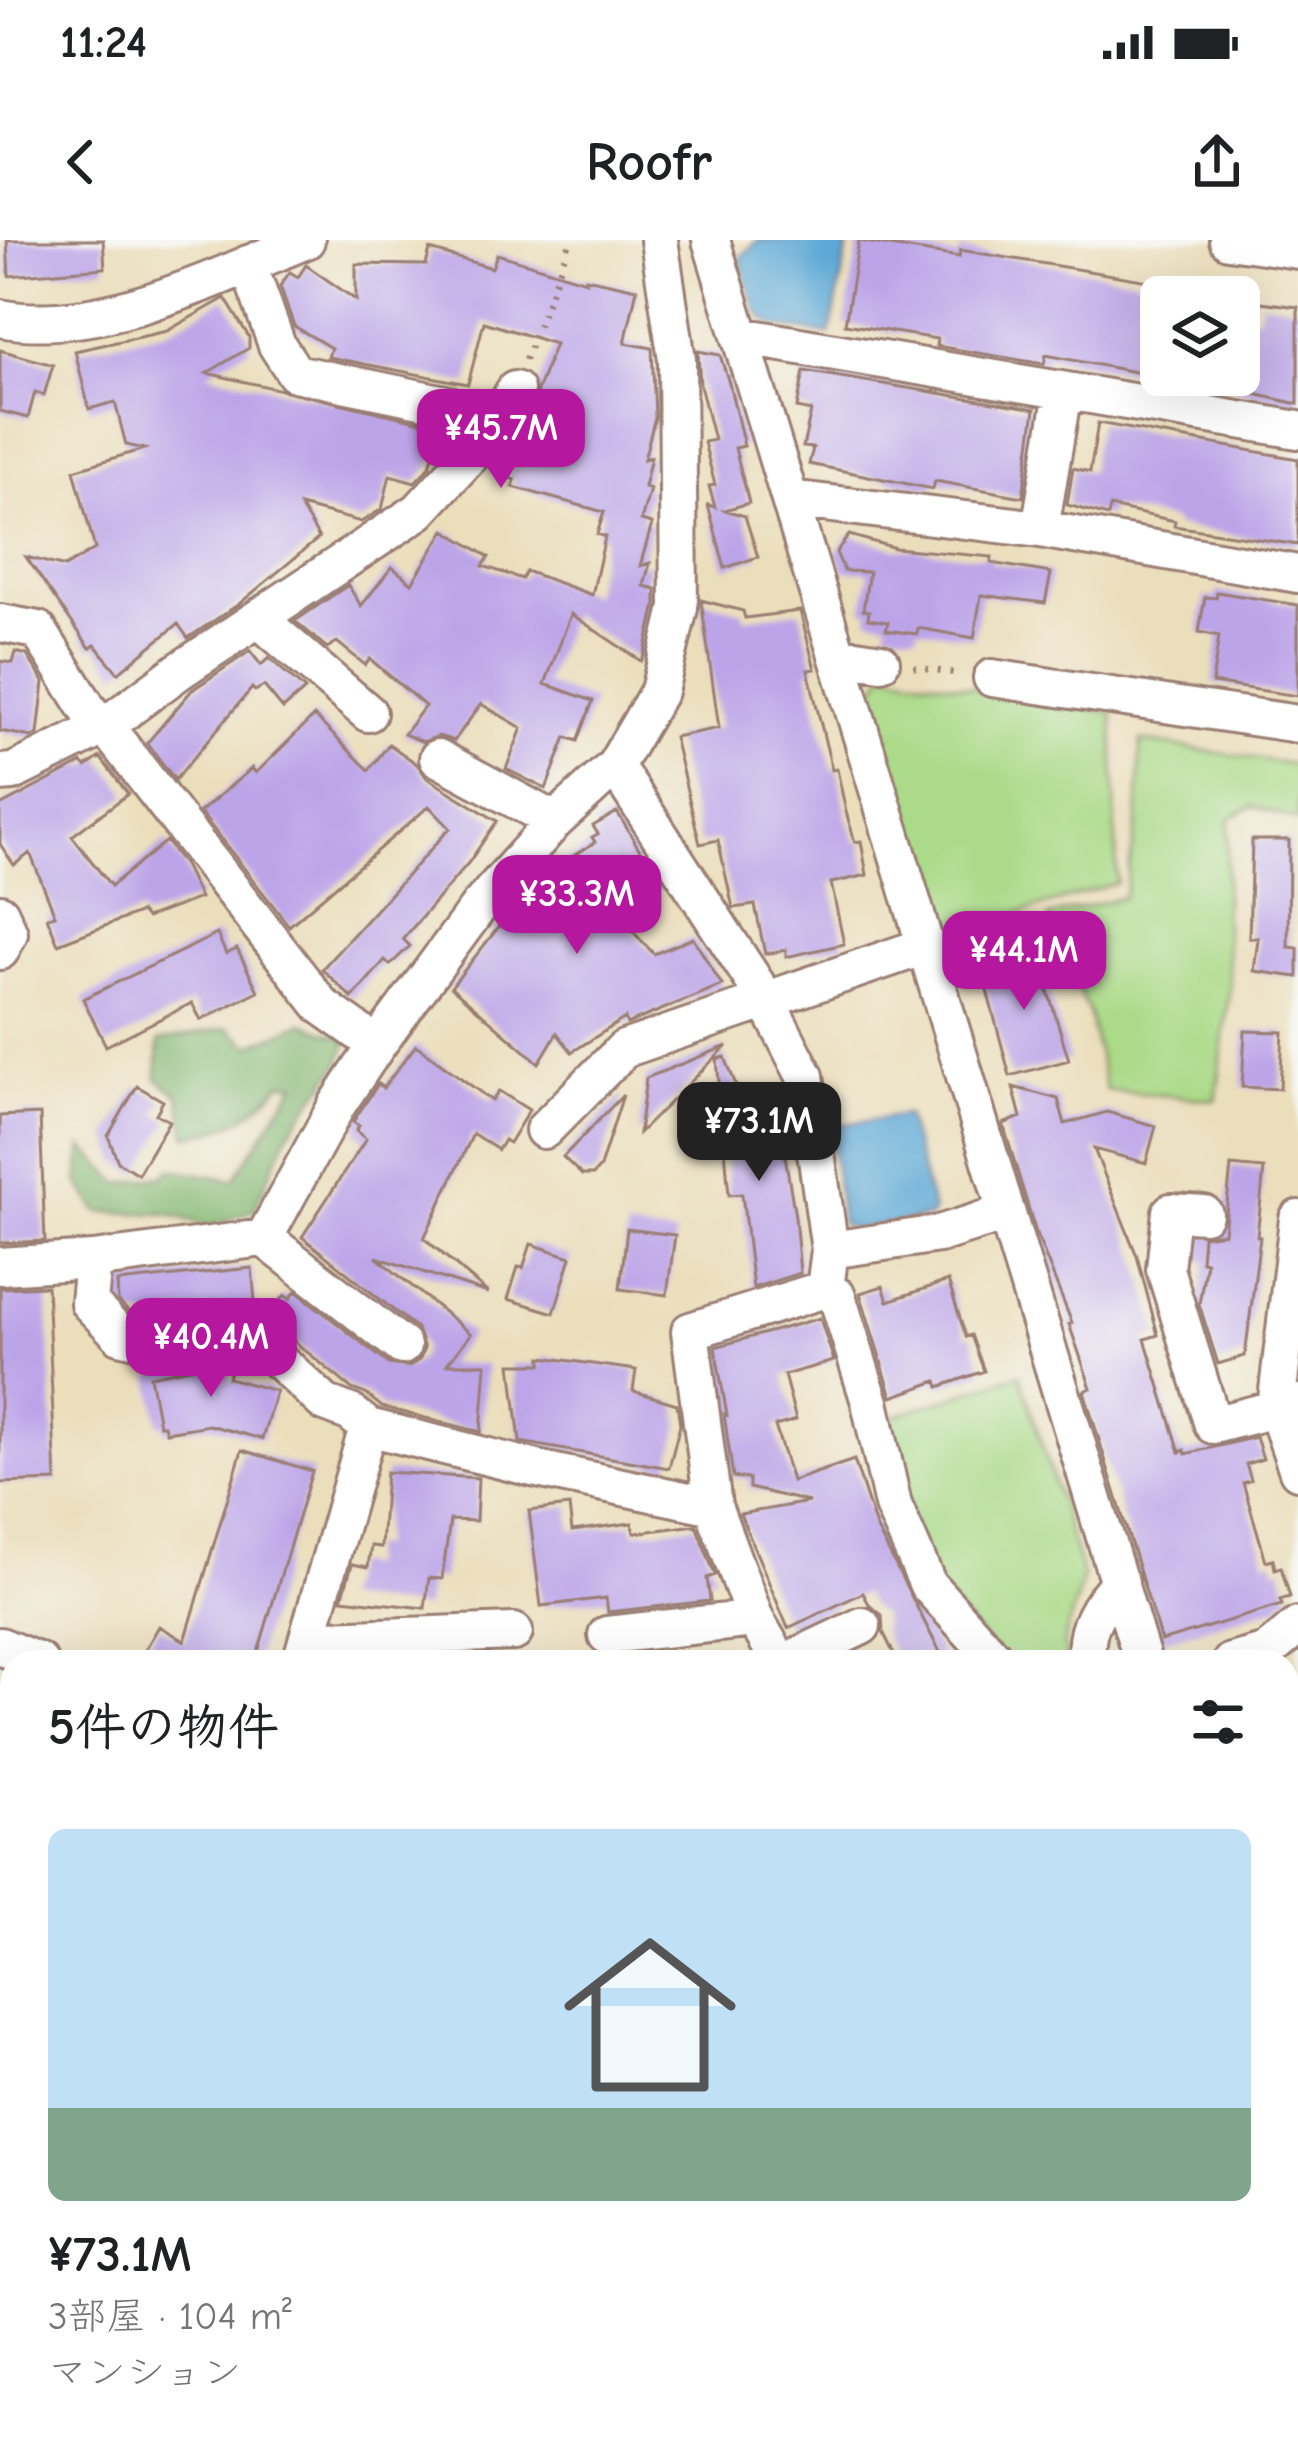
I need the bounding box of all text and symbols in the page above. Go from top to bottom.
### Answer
text: 11:24 [60,16,147,68]
icon: back [48,129,114,195]
icon: share [1184,129,1250,195]
text: Roofr [586,131,712,194]
map controls [1140,276,1260,396]
button: layers [1140,276,1260,396]
pin: ¥45.7M [403,389,599,491]
text: ¥45.7M [444,405,558,450]
pin: ¥33.3M [479,855,675,957]
text: ¥33.3M [519,871,635,916]
pin: ¥44.1M [926,911,1122,1013]
text: ¥44.1M [969,927,1079,972]
pin: ¥73.1M [661,1082,857,1184]
text: ¥73.1M [704,1098,814,1143]
pin: ¥40.4M [113,1298,309,1400]
text: ¥40.4M [153,1314,269,1359]
icon: filters [1185,1689,1251,1755]
text: 5件の物件 [48,1698,279,1757]
icon: home [542,1907,758,2123]
text: ¥73.1M [48,2225,192,2284]
text: 3部屋 · 104 m² [48,2294,292,2339]
text: マンション [48,2350,241,2395]

